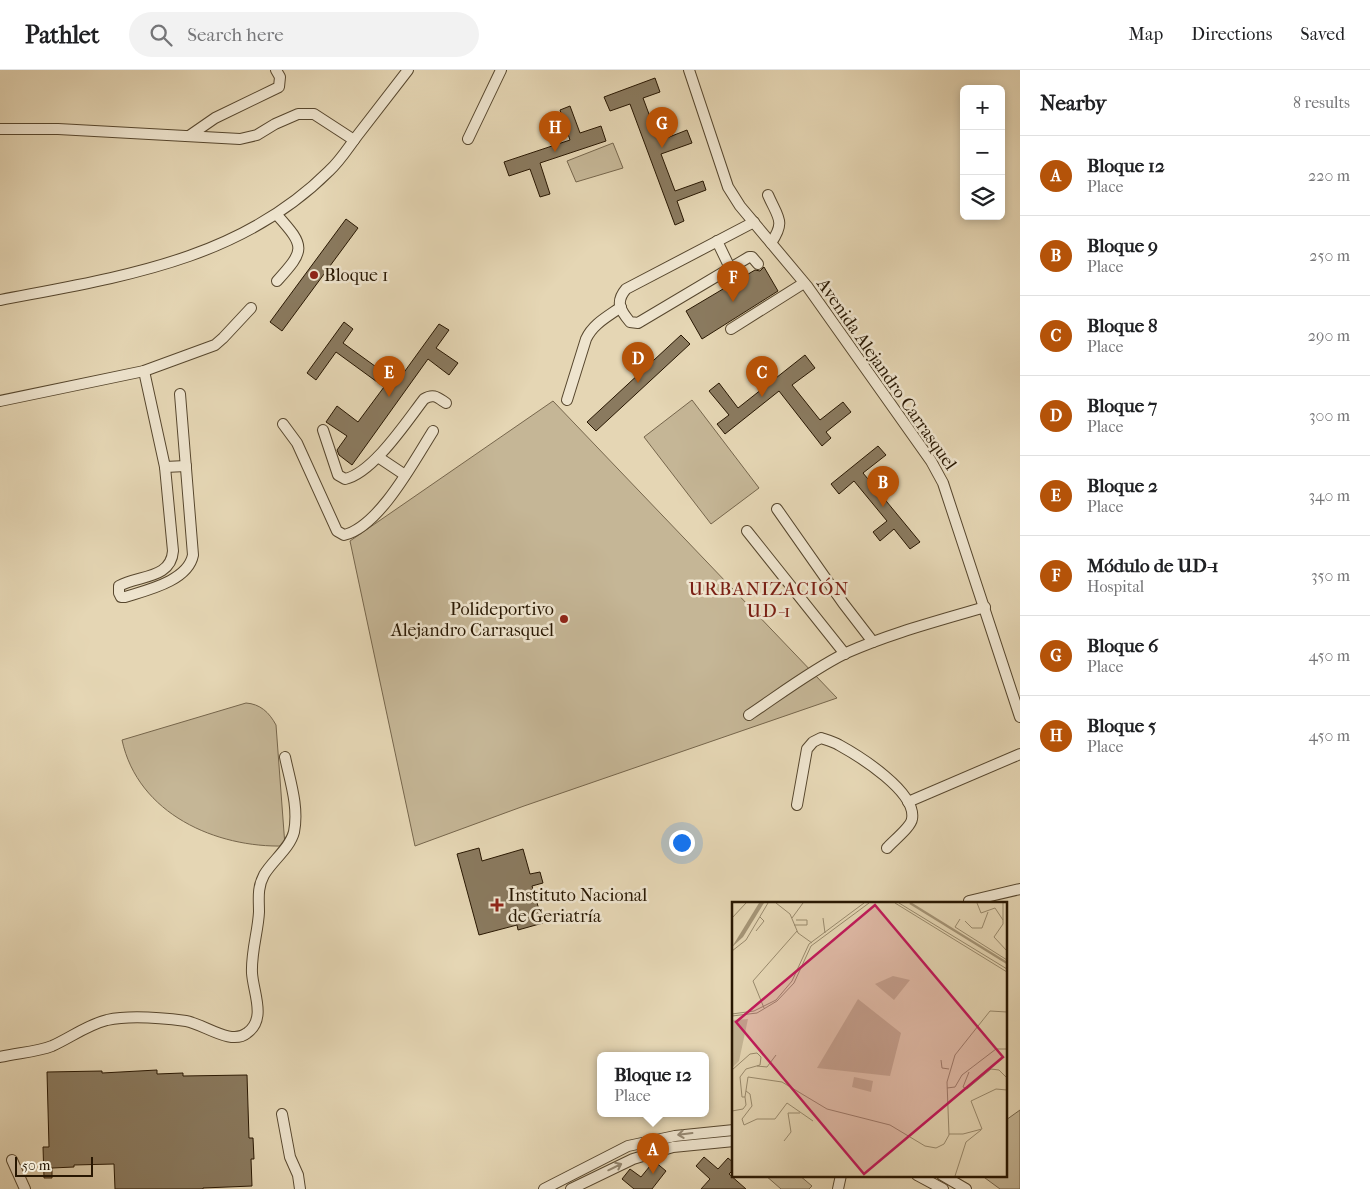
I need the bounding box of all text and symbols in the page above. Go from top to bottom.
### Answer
search box [129,12,479,57]
text: Pathlet [25,21,99,49]
icon: search [147,21,175,49]
text: Search here [187,24,284,46]
text: Map [1129,24,1163,45]
text: Directions [1191,24,1272,45]
text: Saved [1300,24,1345,45]
map controls [960,85,1005,220]
button: + [960,85,1005,130]
text: Nearby [1040,91,1106,115]
text: 8 results [1293,93,1350,112]
pin: G [646,107,678,148]
pin: H [539,111,571,152]
button: − [960,130,1005,175]
text: Bloque 12 [1087,155,1165,177]
text: A [1051,166,1061,185]
text: 220 m [1308,166,1350,185]
button: layers [960,175,1005,220]
text: Place [1087,177,1123,196]
text: Bloque 9 [1087,235,1158,257]
text: B [1051,246,1061,265]
text: 250 m [1309,246,1350,265]
text: Place [1087,257,1123,276]
pin: F [717,261,749,302]
place label: Bloque 1 [324,265,388,286]
marker: Bloque 1 [308,269,320,281]
street label: Avenida Alejandro Carrasquel [812,273,961,474]
text: Bloque 8 [1087,315,1158,337]
text: C [1051,326,1061,345]
text: 290 m [1308,326,1350,345]
text: Place [1087,337,1123,356]
pin: D [622,342,654,383]
pin: E [373,356,405,397]
pin: C [746,356,778,397]
text: Bloque 7 [1087,395,1157,417]
text: D [1050,406,1062,425]
text: 300 m [1309,406,1350,425]
text: Place [1087,417,1123,436]
pin: B [867,466,899,507]
text: Bloque 2 [1087,475,1158,497]
text: E [1051,486,1061,505]
text: 340 m [1308,486,1350,505]
text: Place [1087,497,1123,516]
text: Módulo de UD-1 [1087,555,1218,577]
text: F [1052,566,1060,585]
text: 350 m [1311,566,1350,585]
district label: URBANIZACIÓN UD-1 [689,577,850,622]
text: Hospital [1087,577,1144,596]
place label: Polideportivo Alejandro Carrasquel [390,599,554,641]
marker: Polideportivo Alejandro Carrasquel [558,613,570,625]
text: Bloque 6 [1087,635,1158,657]
text: G [1050,646,1062,665]
text: 450 m [1309,646,1350,665]
text: Place [1087,657,1123,676]
text: Bloque 5 [1087,715,1156,737]
text: H [1050,726,1062,745]
text: 450 m [1309,726,1350,745]
text: Place [1087,737,1123,756]
your location [669,830,695,856]
place label: Instituto Nacional de Geriatría [508,885,647,927]
marker: Instituto Nacional de Geriatría [490,898,504,912]
inset map [732,902,1008,1176]
popup [597,1052,709,1117]
text: Bloque 12 [614,1064,692,1086]
text: Place [614,1086,651,1105]
one-way arrow [678,1129,694,1139]
pin: A [637,1133,669,1174]
scale bar [15,1154,92,1177]
text: 50 m [22,1157,50,1174]
one-way arrow [607,1162,622,1171]

